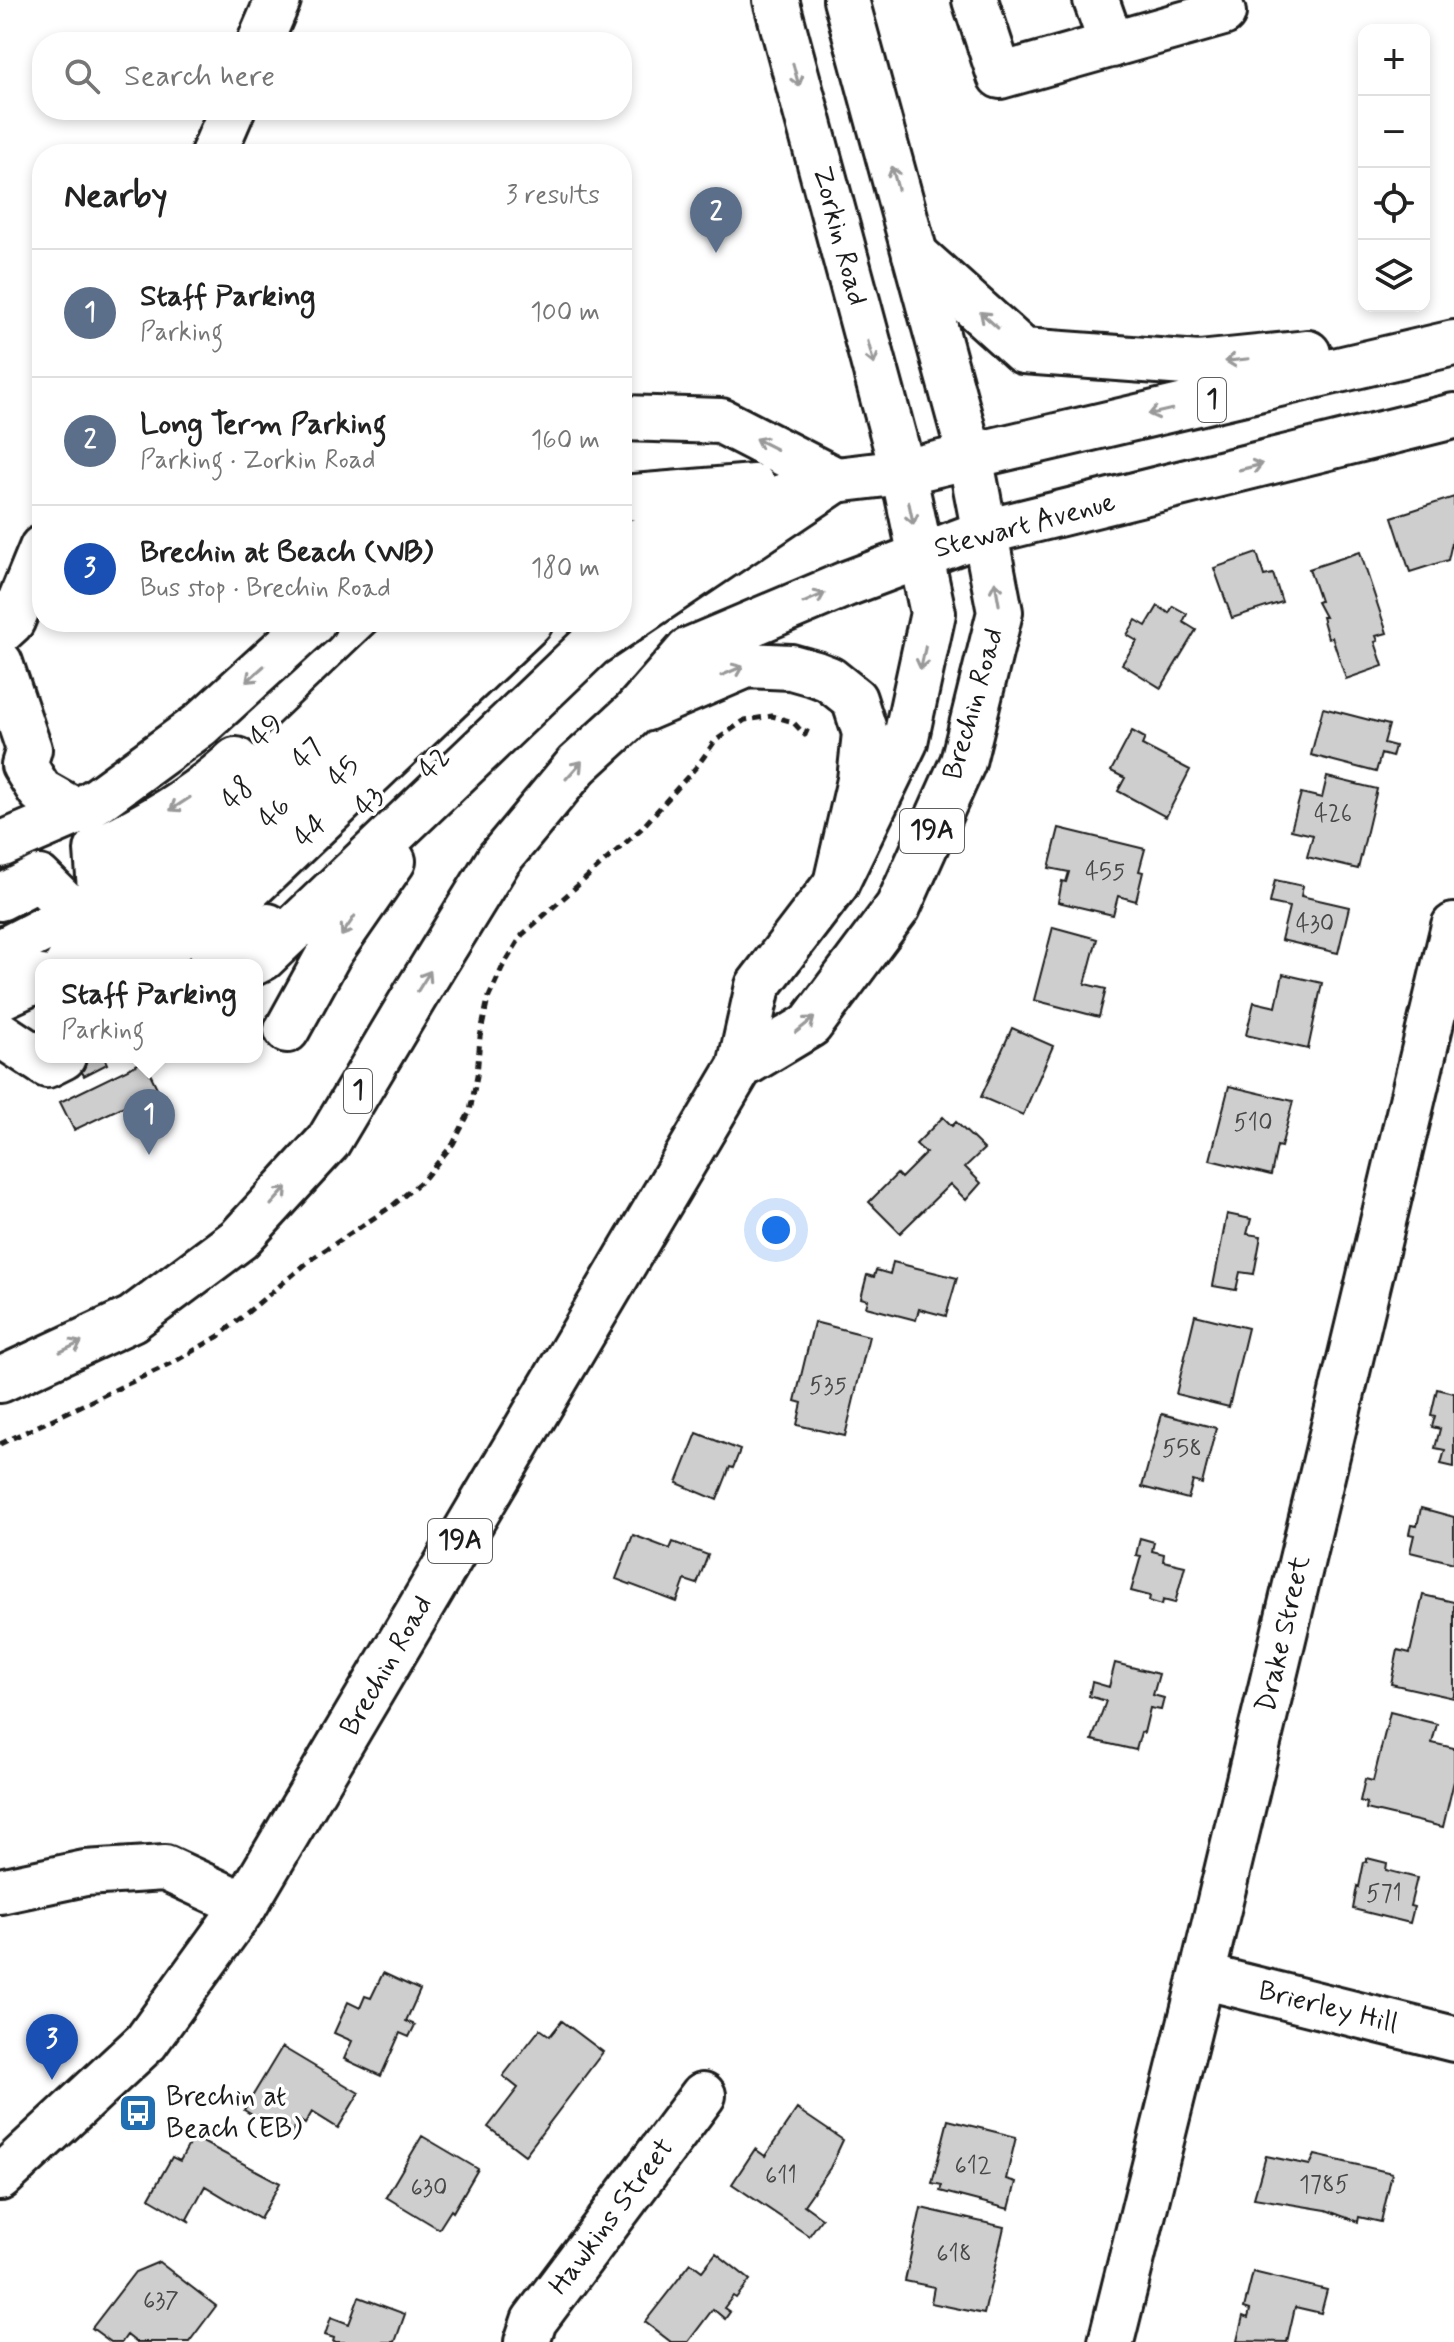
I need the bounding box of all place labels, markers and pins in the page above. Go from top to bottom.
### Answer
pin: 2 [690,187,742,253]
pin: 1 [123,1089,175,1155]
pin: 3 [26,2014,78,2080]
place label: Brechin at Beach (EB) [166,2079,302,2148]
bus stop icon: Brechin at Beach (EB) [117,2092,159,2134]

